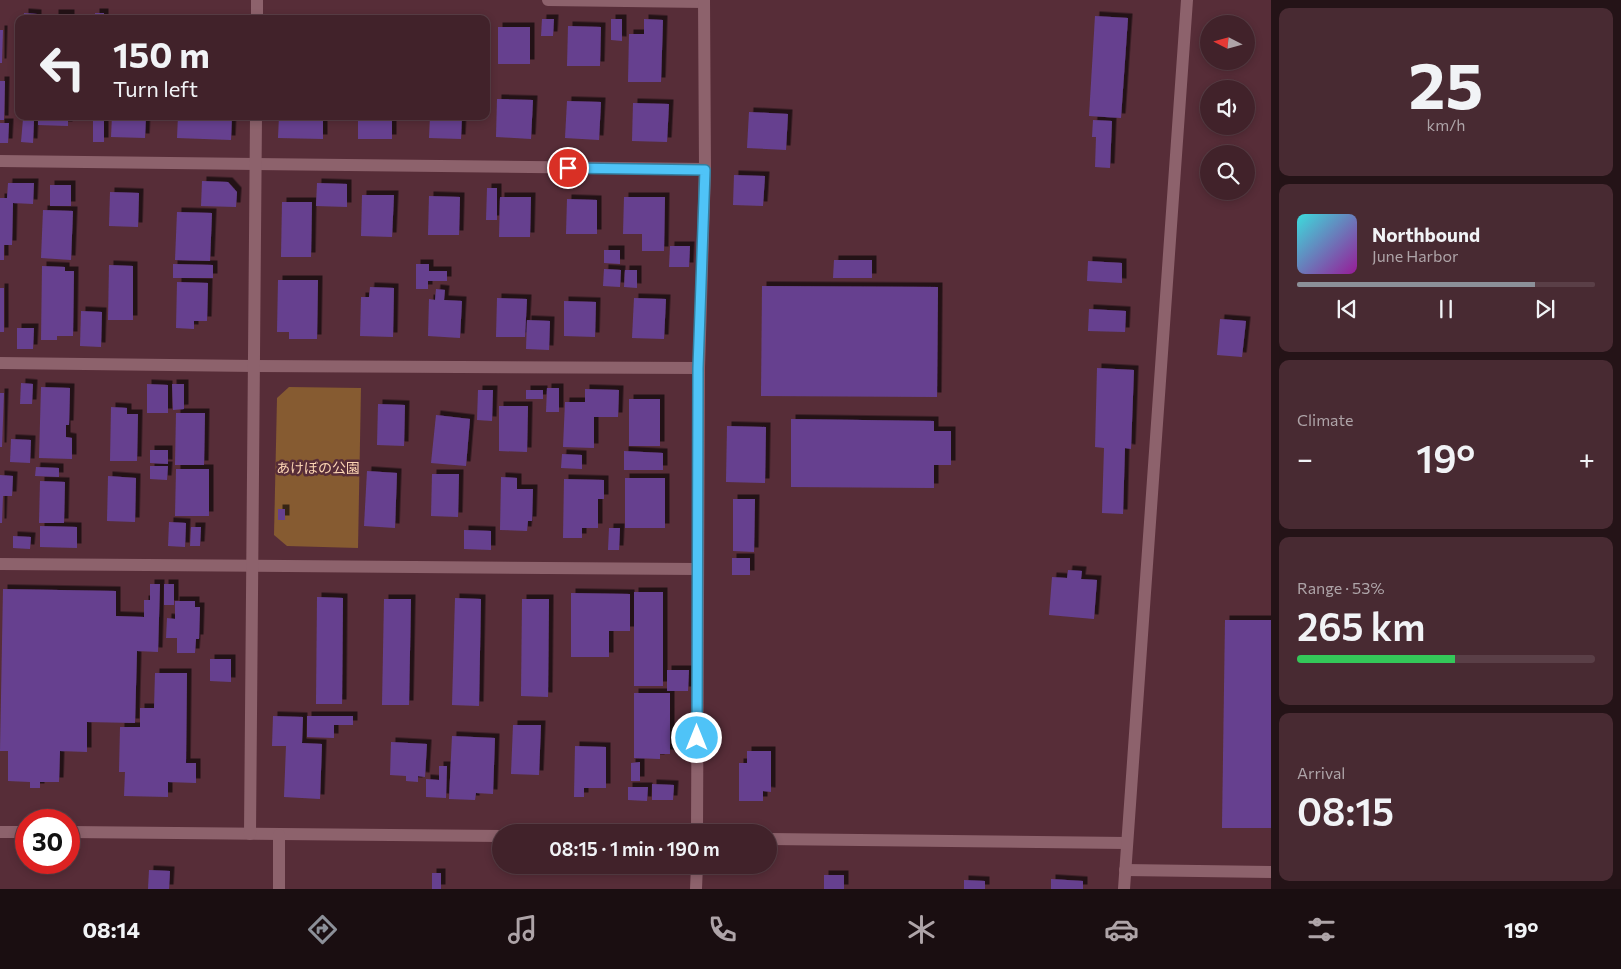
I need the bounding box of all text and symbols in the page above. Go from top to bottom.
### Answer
north arrow [1200,15,1255,70]
map controls [1200,15,1255,200]
text: 150 m [113,32,210,75]
icon: left [30,35,95,100]
text: 25 [1409,43,1483,122]
text: Turn left [113,75,198,102]
button: sound [1200,80,1255,135]
text: km/h [1427,115,1465,134]
button: search [1200,145,1255,200]
pin [547,147,589,189]
icon: arrive [554,154,582,182]
text: Northbound [1372,223,1480,246]
text: June Harbor [1372,246,1458,265]
icon: previous [1333,295,1361,323]
icon: pause [1432,295,1460,323]
icon: next [1531,295,1559,323]
text: Climate [1297,410,1353,429]
text: 19° [1416,434,1475,481]
text: − [1297,441,1313,475]
text: + [1579,441,1595,475]
park label: あけぼの公園 [276,459,360,476]
text: Range · 53% [1297,578,1384,597]
text: 265 km [1297,602,1425,649]
position arrow [670,711,722,763]
text: Arrival [1297,763,1345,782]
text: 08:15 [1297,787,1394,834]
speed limit sign: 30 [15,809,80,874]
text: 08:15 · 1 min · 190 m [549,837,720,860]
icon: directions [305,912,340,947]
icon: music [505,912,540,947]
icon: phone [705,912,740,947]
icon: climate [904,912,939,947]
icon: car [1104,912,1139,947]
icon: filters [1304,912,1339,947]
text: 08:14 [82,916,140,943]
text: 19° [1504,916,1538,943]

